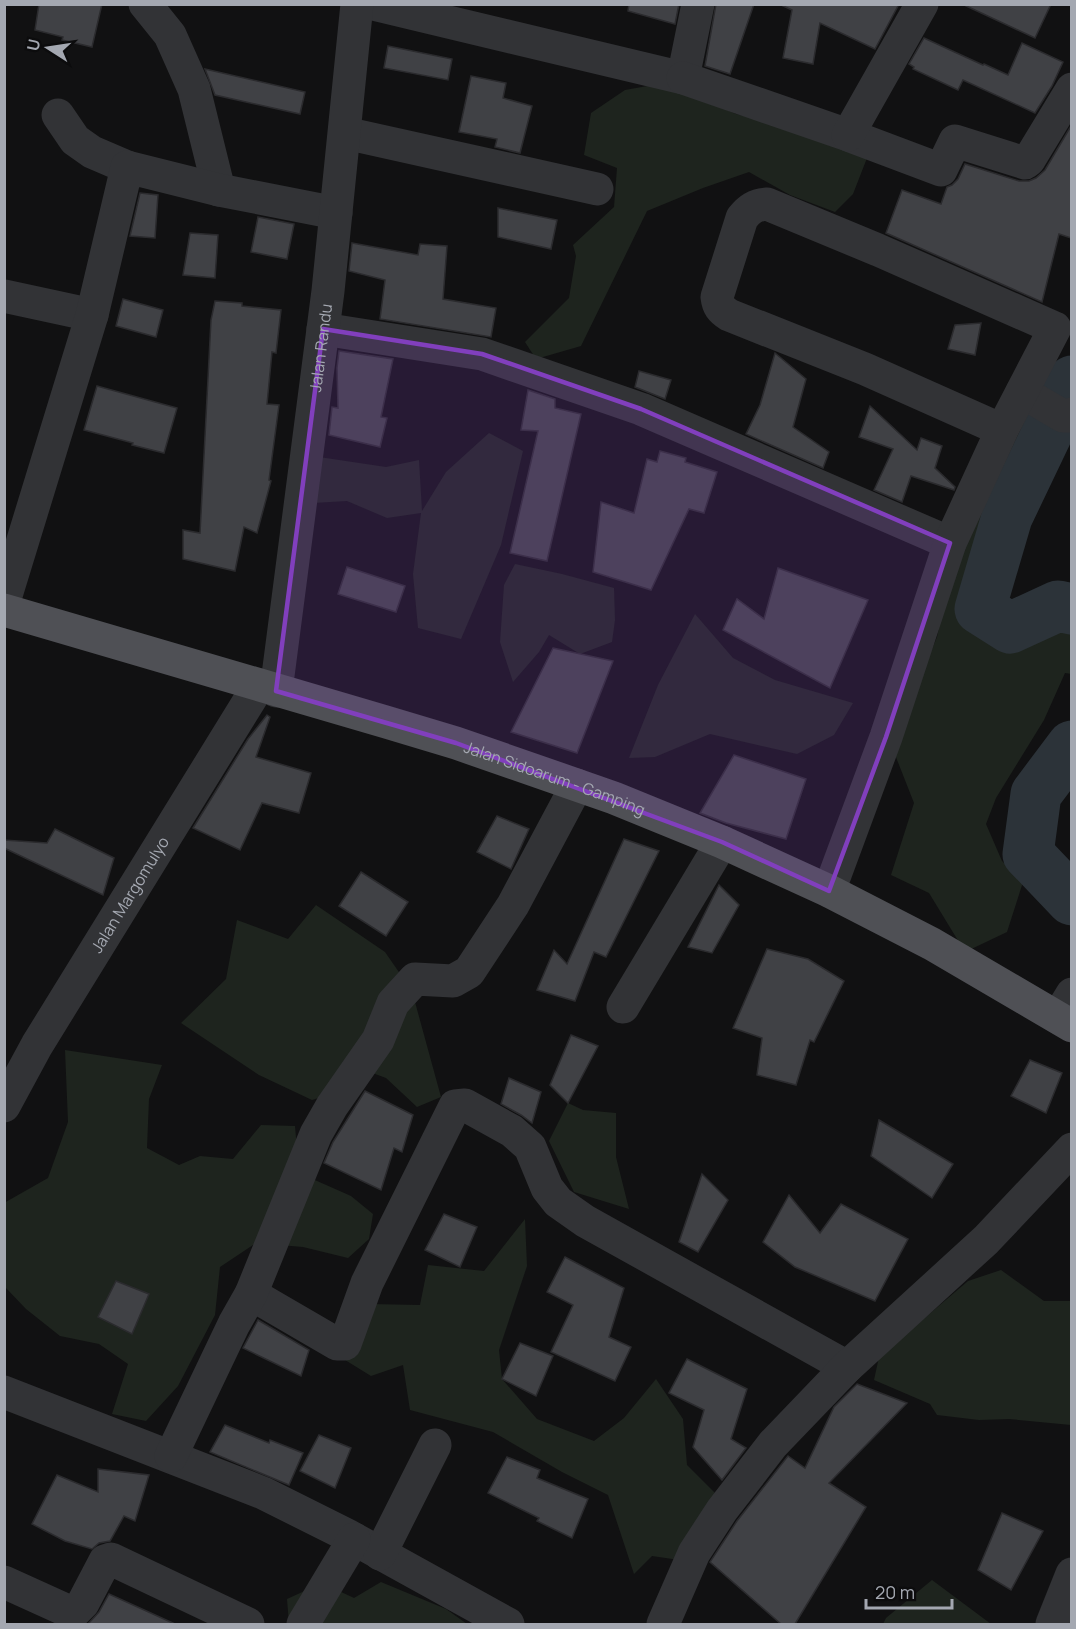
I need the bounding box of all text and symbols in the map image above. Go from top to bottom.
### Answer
north arrow [18,18,78,78]
text: U [21,37,45,53]
street label: Jalan Randu [304,302,337,393]
street label: Jalan Sidoarum - Gamping [461,736,649,821]
street label: Jalan Margomulyo [85,832,174,957]
scale bar [866,1572,952,1610]
text: 20 m [875,1580,915,1604]

